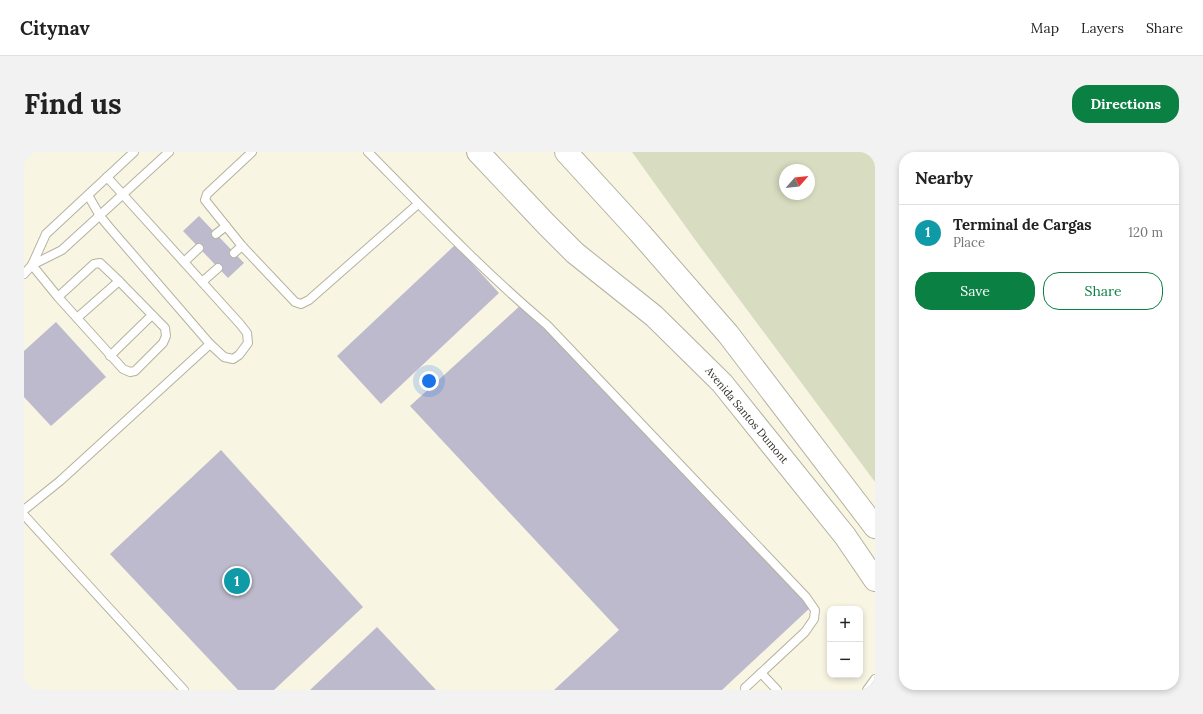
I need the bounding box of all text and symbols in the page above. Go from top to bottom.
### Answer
text: Citynav [20,16,90,40]
text: Map [1031,19,1059,37]
text: Layers [1081,19,1124,37]
text: Share [1146,19,1183,37]
button: Directions [1072,85,1179,123]
text: Find us [24,86,122,122]
north arrow [779,164,815,200]
text: Nearby [915,167,973,189]
text: Terminal de Cargas [953,215,1092,234]
text: 1 [925,224,931,241]
text: 120 m [1128,224,1163,241]
text: Place [953,234,985,251]
button: Save [915,272,1035,310]
button: Share [1043,272,1163,310]
street label: Avenida Santos Dumont [702,363,792,467]
your location [419,371,439,391]
pin: 1 [224,566,250,596]
map controls [827,606,863,678]
button: + [827,606,863,642]
button: − [827,642,863,678]

